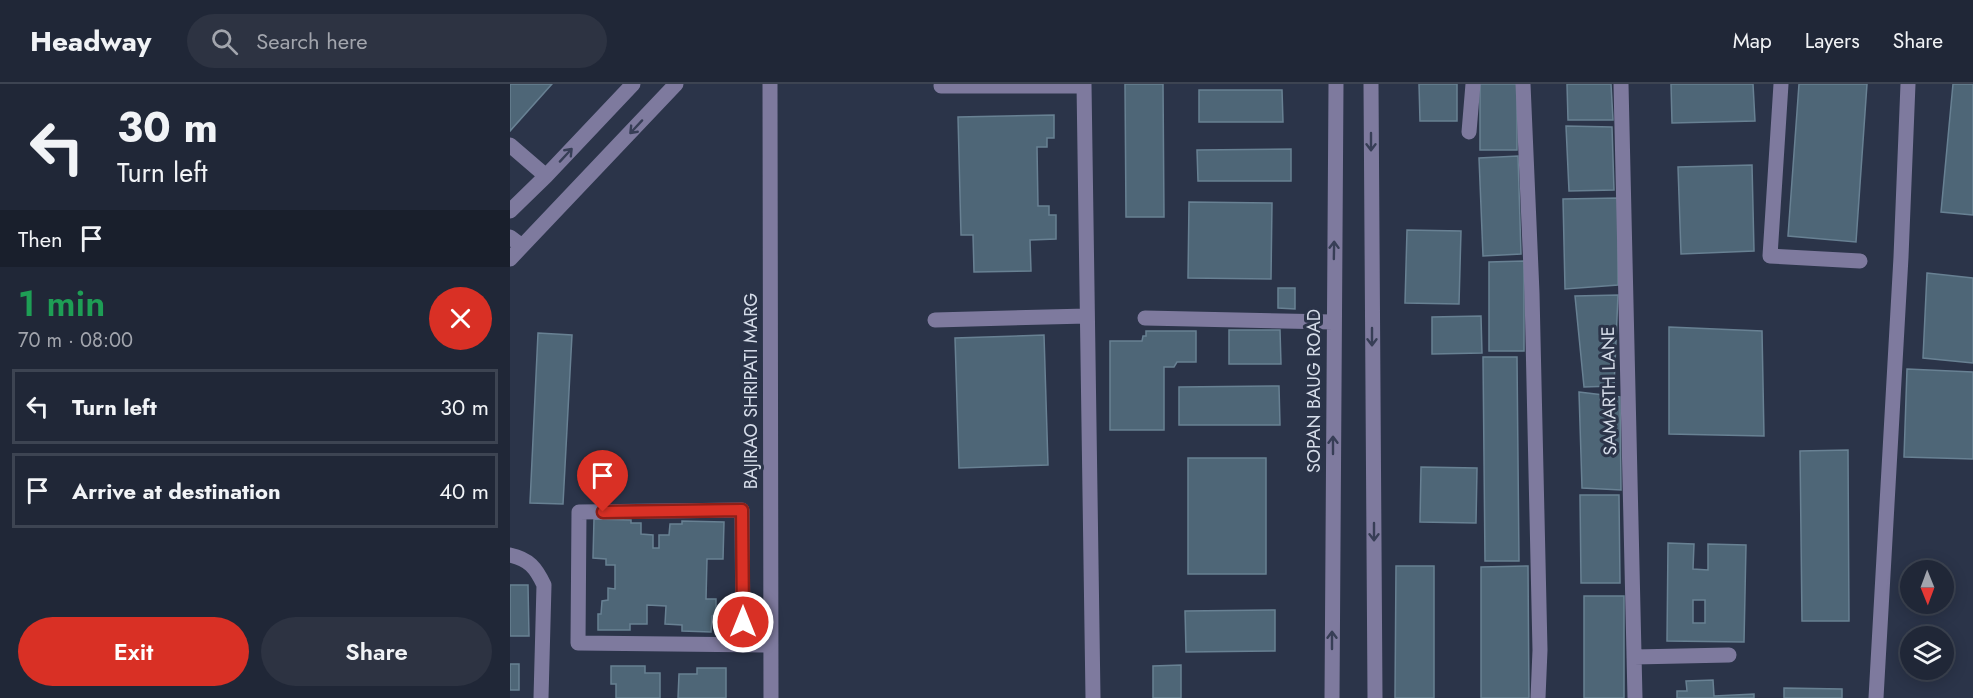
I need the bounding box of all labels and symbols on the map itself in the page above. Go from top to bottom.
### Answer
one-way arrow [629,119,643,134]
one-way arrow [1365,132,1377,152]
one-way arrow [559,147,573,162]
one-way arrow [1328,240,1340,260]
street label: BAJIRAO SHRIPATI MARG [738,293,764,489]
street label: SOPAN BAUG ROAD [1301,309,1327,473]
street label: SAMARTH LANE [1595,326,1623,456]
one-way arrow [1366,327,1378,347]
one-way arrow [1327,435,1339,455]
pin [577,450,628,512]
one-way arrow [1368,522,1380,542]
north arrow [1900,560,1954,614]
position arrow [711,590,775,654]
one-way arrow [1326,630,1338,650]

